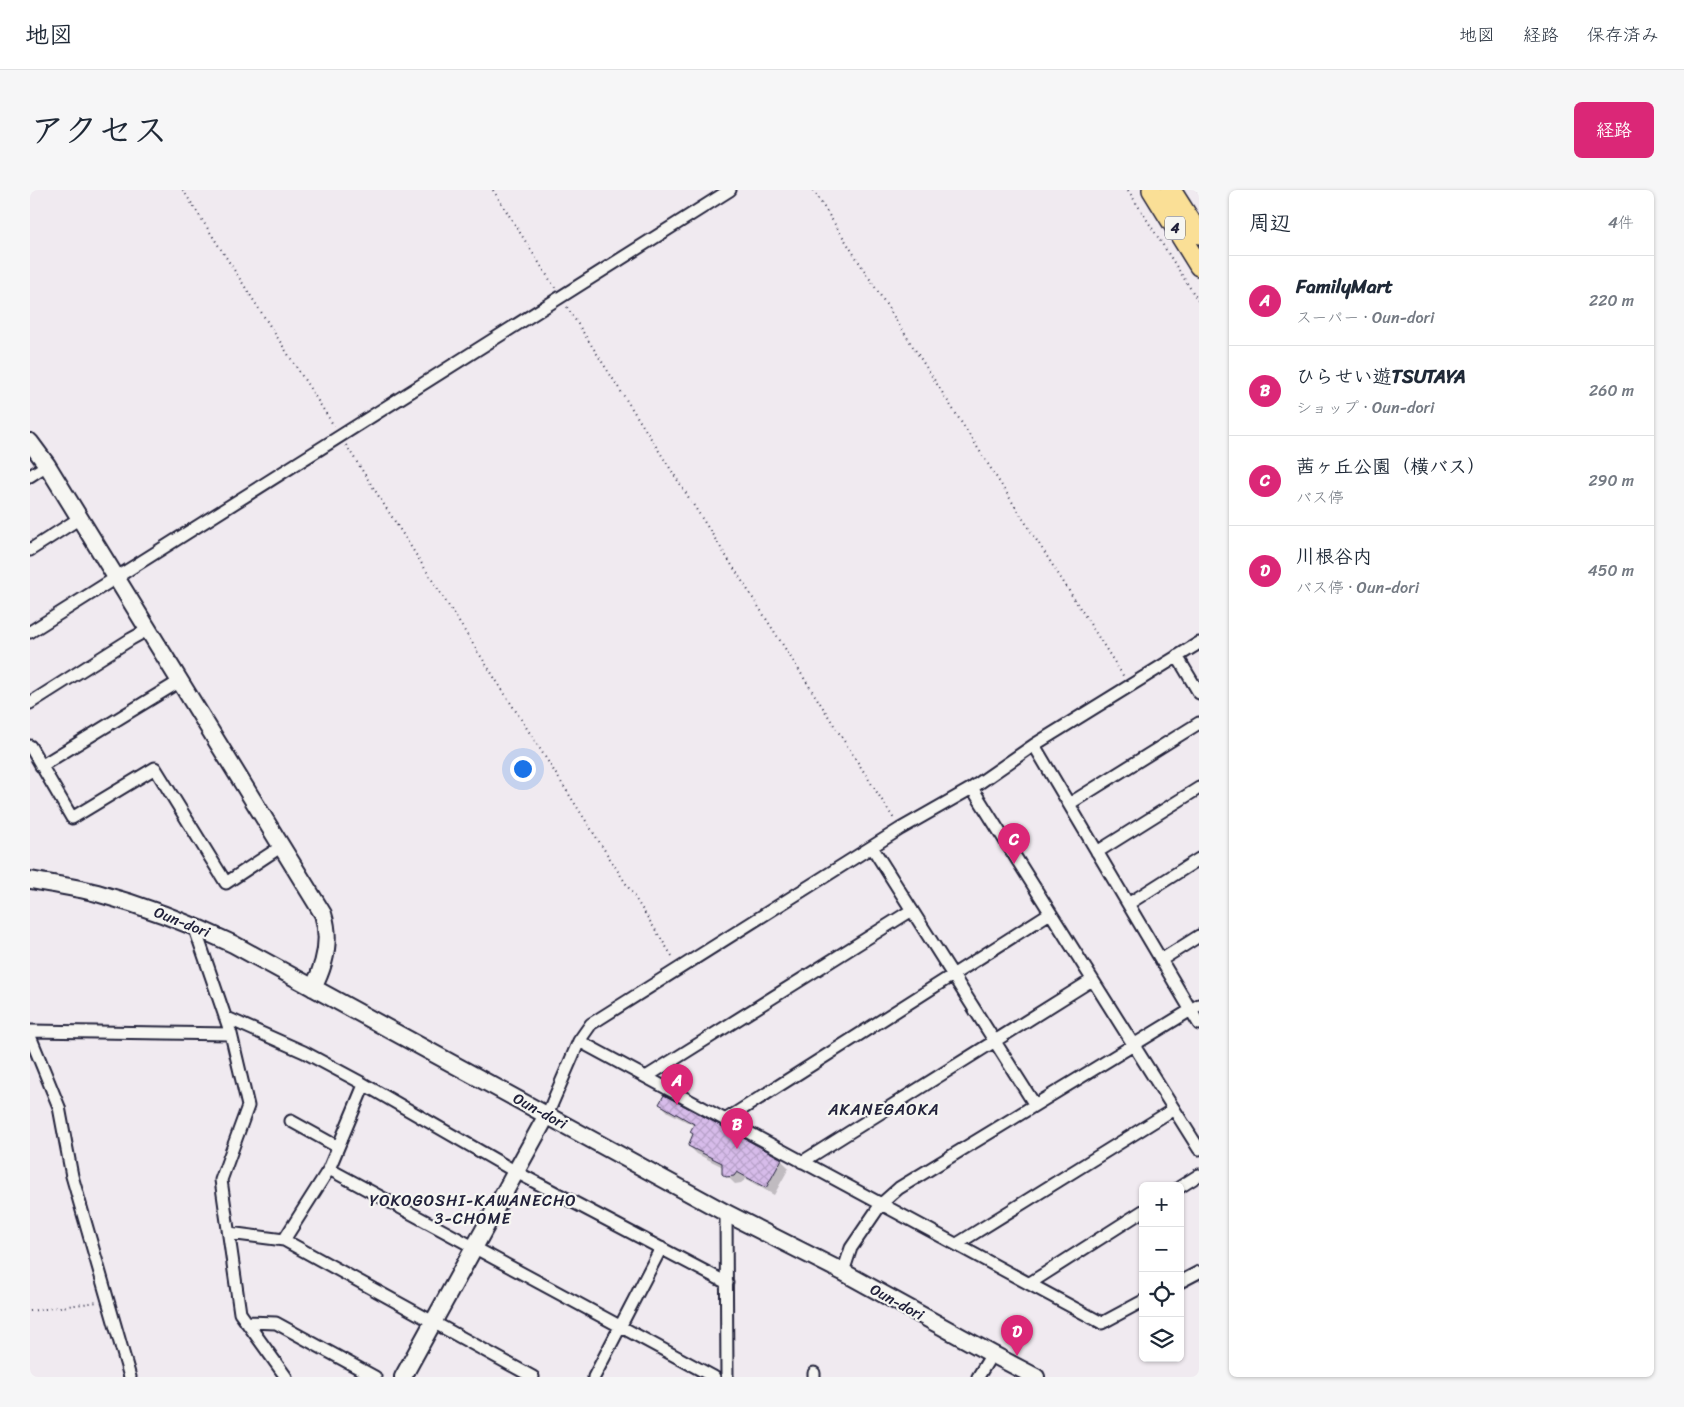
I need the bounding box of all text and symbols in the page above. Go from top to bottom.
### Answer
text: 地図 [25,14,73,56]
text: 地図 [1459,19,1495,51]
text: 経路 [1523,19,1559,51]
text: 保存済み [1587,19,1659,51]
text: アクセス [30,99,168,161]
button: 経路 [1574,102,1654,158]
text: 周辺 [1249,204,1291,242]
text: 4件 [1608,208,1634,237]
road number: 4 [1165,216,1185,239]
text: FamilyMart [1296,270,1393,303]
text: A [1260,286,1270,315]
text: 220 m [1589,286,1634,315]
text: スーパー · Oun-dori [1296,303,1435,332]
text: ひらせい遊TSUTAYA [1296,360,1466,393]
text: B [1260,376,1270,405]
text: 260 m [1589,376,1634,405]
text: ショップ · Oun-dori [1296,393,1435,422]
text: 茜ヶ丘公園（横バス） [1296,450,1486,483]
text: C [1260,466,1270,495]
text: 290 m [1588,466,1634,495]
text: バス停 [1296,483,1344,512]
text: 川根谷内 [1296,540,1372,573]
text: D [1260,556,1270,585]
text: 450 m [1588,556,1634,585]
text: バス停 · Oun-dori [1296,573,1419,602]
your location [510,756,536,782]
pin: C [998,823,1030,864]
street label: Oun-dori [150,899,215,945]
pin: A [661,1064,693,1105]
street label: Oun-dori [508,1085,573,1137]
district label: AKANEGAOKA [827,1095,940,1124]
pin: B [721,1108,753,1149]
map controls [1139,1182,1184,1362]
button: + [1139,1182,1184,1227]
district label: YOKOGOSHI-KAWANECHO 3-CHOME [369,1186,577,1233]
button: − [1139,1227,1184,1272]
button: locate [1139,1272,1184,1317]
street label: Oun-dori [865,1276,930,1328]
pin: D [1001,1315,1033,1356]
button: layers [1139,1317,1184,1362]

